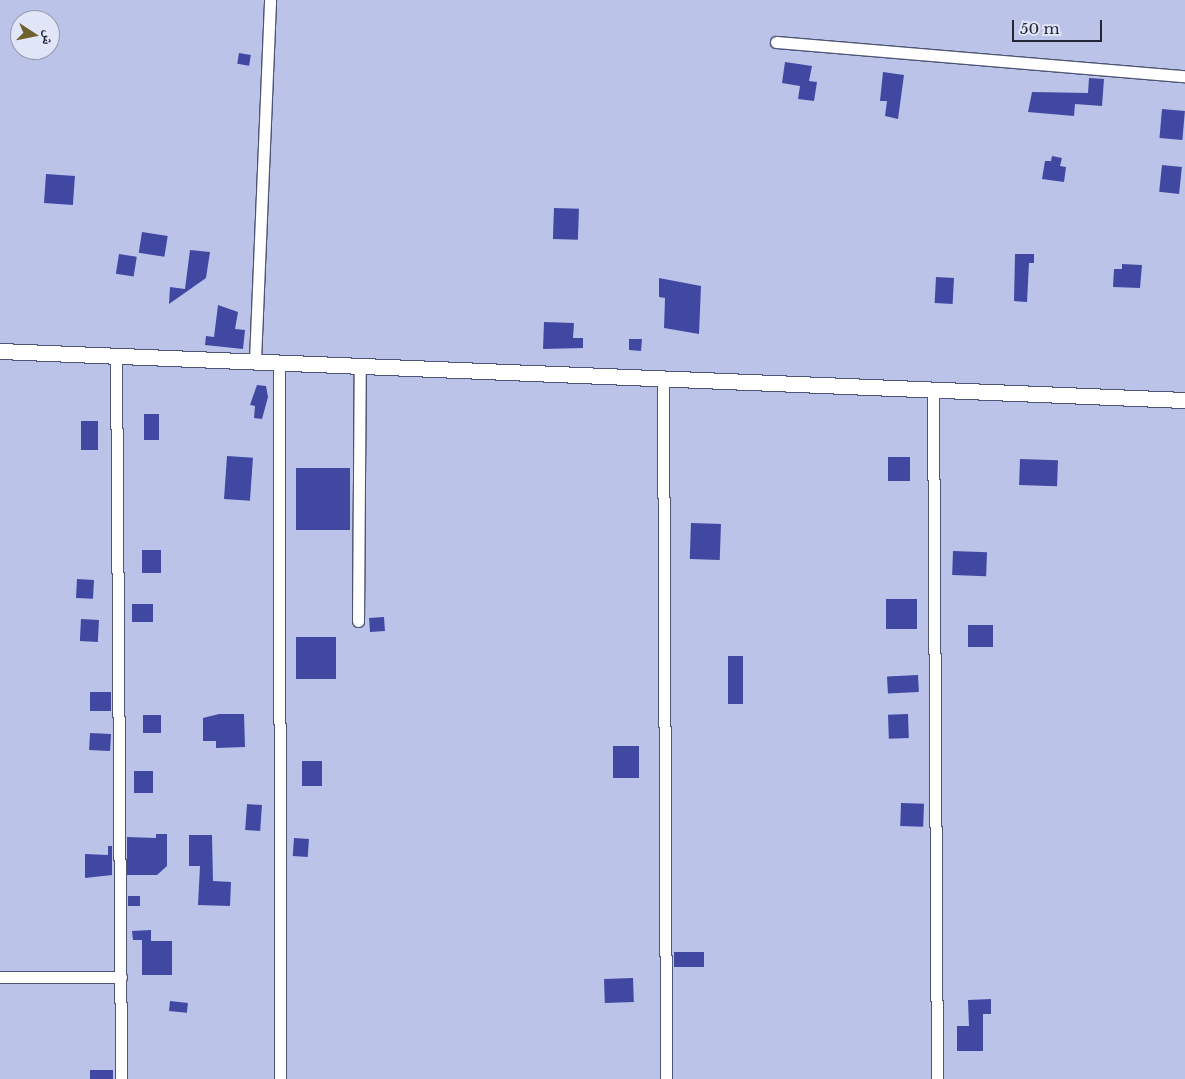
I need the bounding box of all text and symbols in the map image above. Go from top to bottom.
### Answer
north arrow [10,10,60,60]
scale bar [1015,10,1105,42]
text: 50 m [1020,19,1060,38]
text: ش [38,29,59,47]

